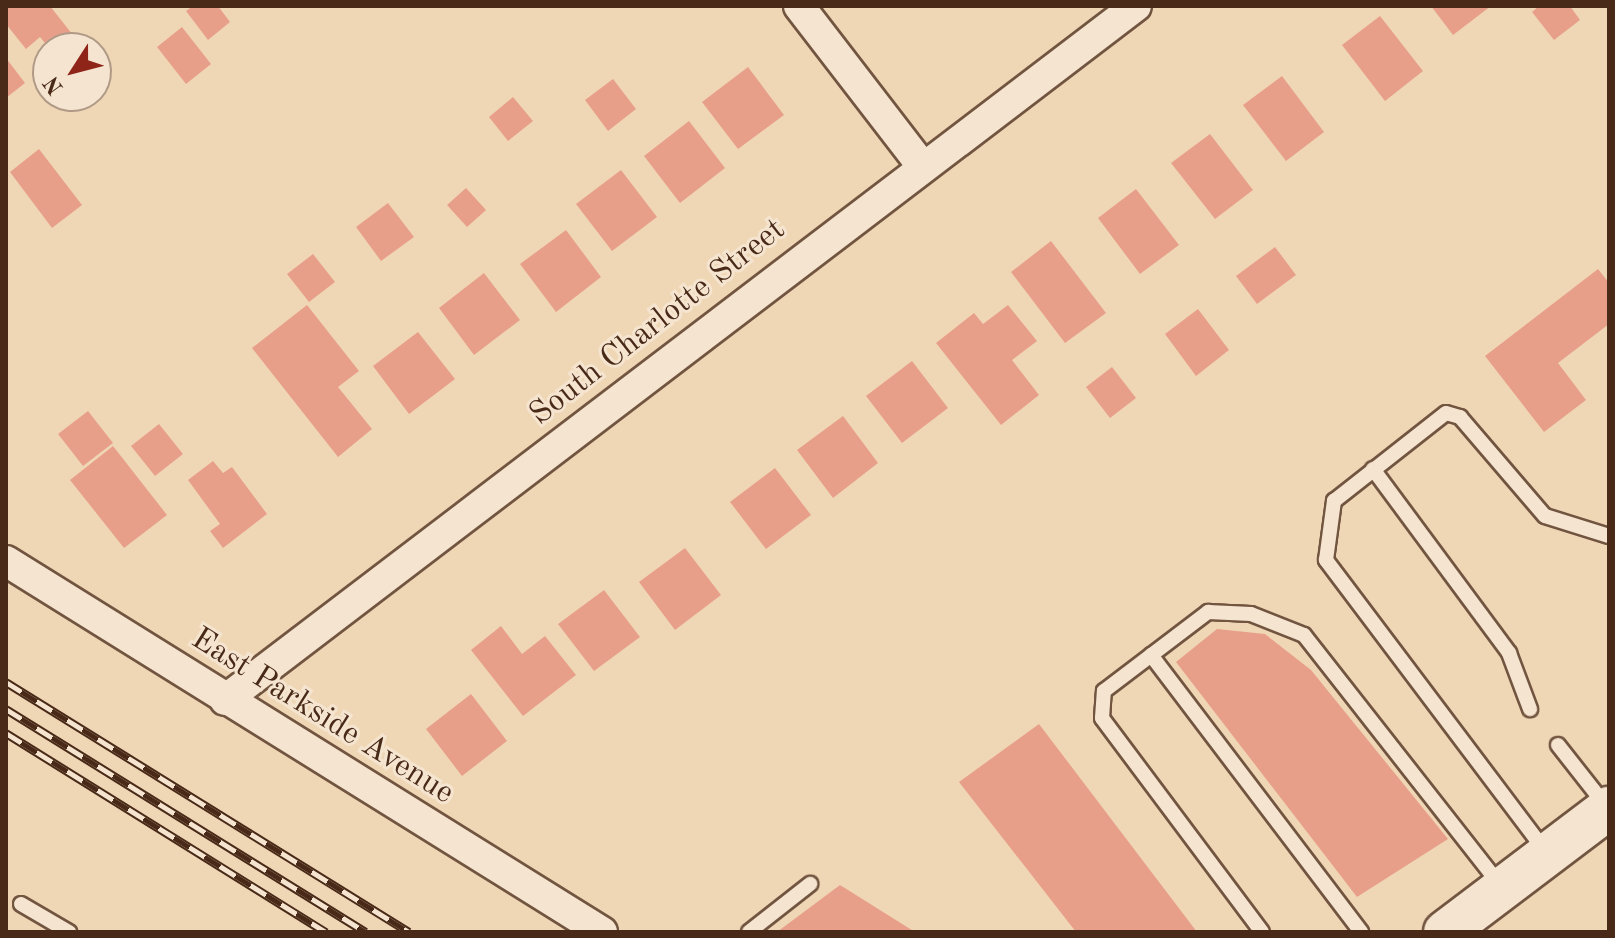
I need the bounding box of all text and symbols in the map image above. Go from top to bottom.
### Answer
north arrow [32,32,112,112]
text: N [40,72,68,98]
street label: South Charlotte Street [523,211,793,435]
street label: East Parkside Avenue [184,621,460,813]

